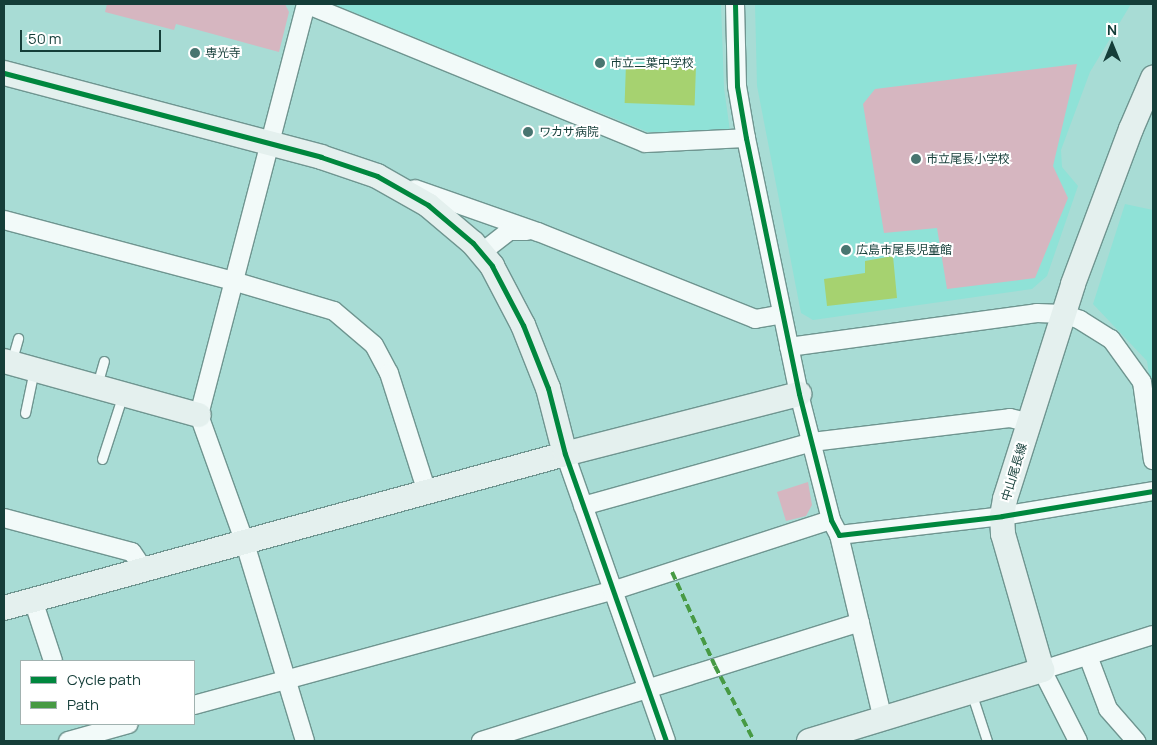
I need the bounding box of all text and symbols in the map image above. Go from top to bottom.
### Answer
scale bar [22,20,164,52]
north arrow [1087,20,1137,70]
text: N [1107,20,1117,39]
text: 50 m [28,28,62,49]
place label: 専光寺 [205,46,241,60]
marker: 専光寺 [189,47,201,59]
place label: 市立二葉中学校 [610,56,694,70]
marker: 市立二葉中学校 [594,57,606,69]
marker: ワカサ病院 [521,125,535,139]
place label: ワカサ病院 [539,125,599,139]
place label: 市立尾長小学校 [926,152,1010,166]
marker: 市立尾長小学校 [910,153,922,165]
place label: 広島市尾長児童館 [856,243,952,257]
marker: 広島市尾長児童館 [840,244,852,256]
street label: 中山尾長線 [998,441,1030,503]
legend [20,660,195,725]
text: Cycle path [67,669,141,690]
text: Path [67,694,99,715]

